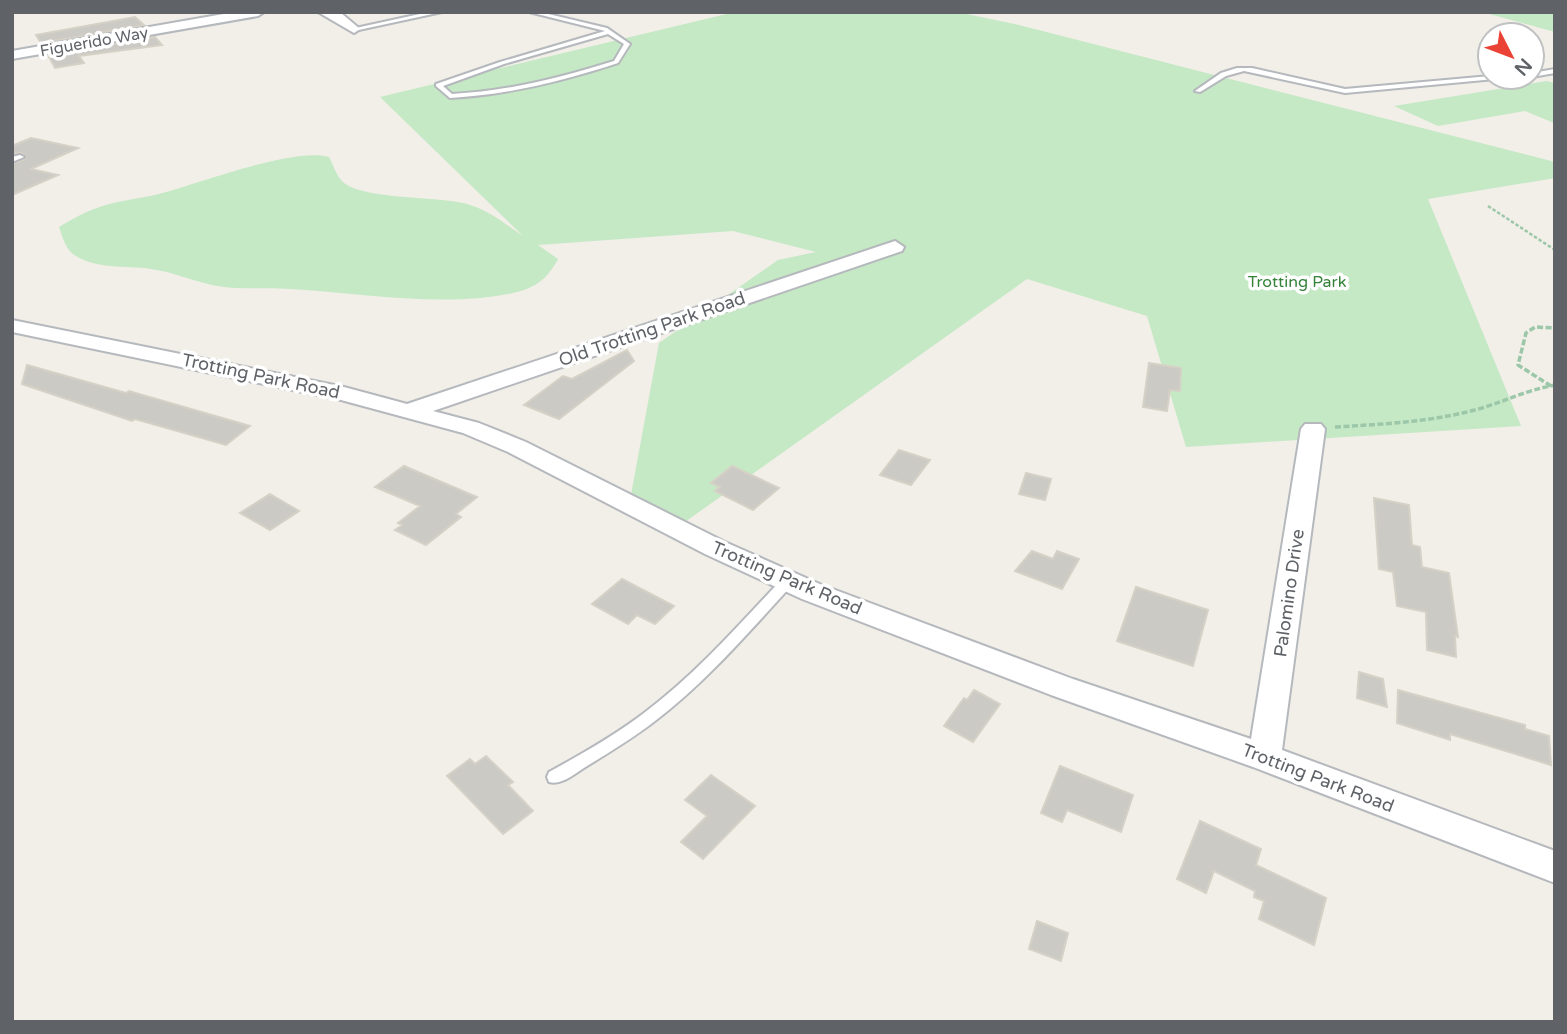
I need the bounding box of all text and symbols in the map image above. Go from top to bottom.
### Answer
north arrow [1476,21,1546,91]
street label: Figuerido Way [39,23,150,61]
text: N [1510,54,1536,80]
park label: Trotting Park [1248,272,1347,292]
street label: Old Trotting Park Road [556,287,748,371]
street label: Trotting Park Road [180,349,342,403]
street label: Palomino Drive [1269,528,1309,658]
street label: Trotting Park Road [709,536,865,620]
street label: Trotting Park Road [1239,739,1397,817]

